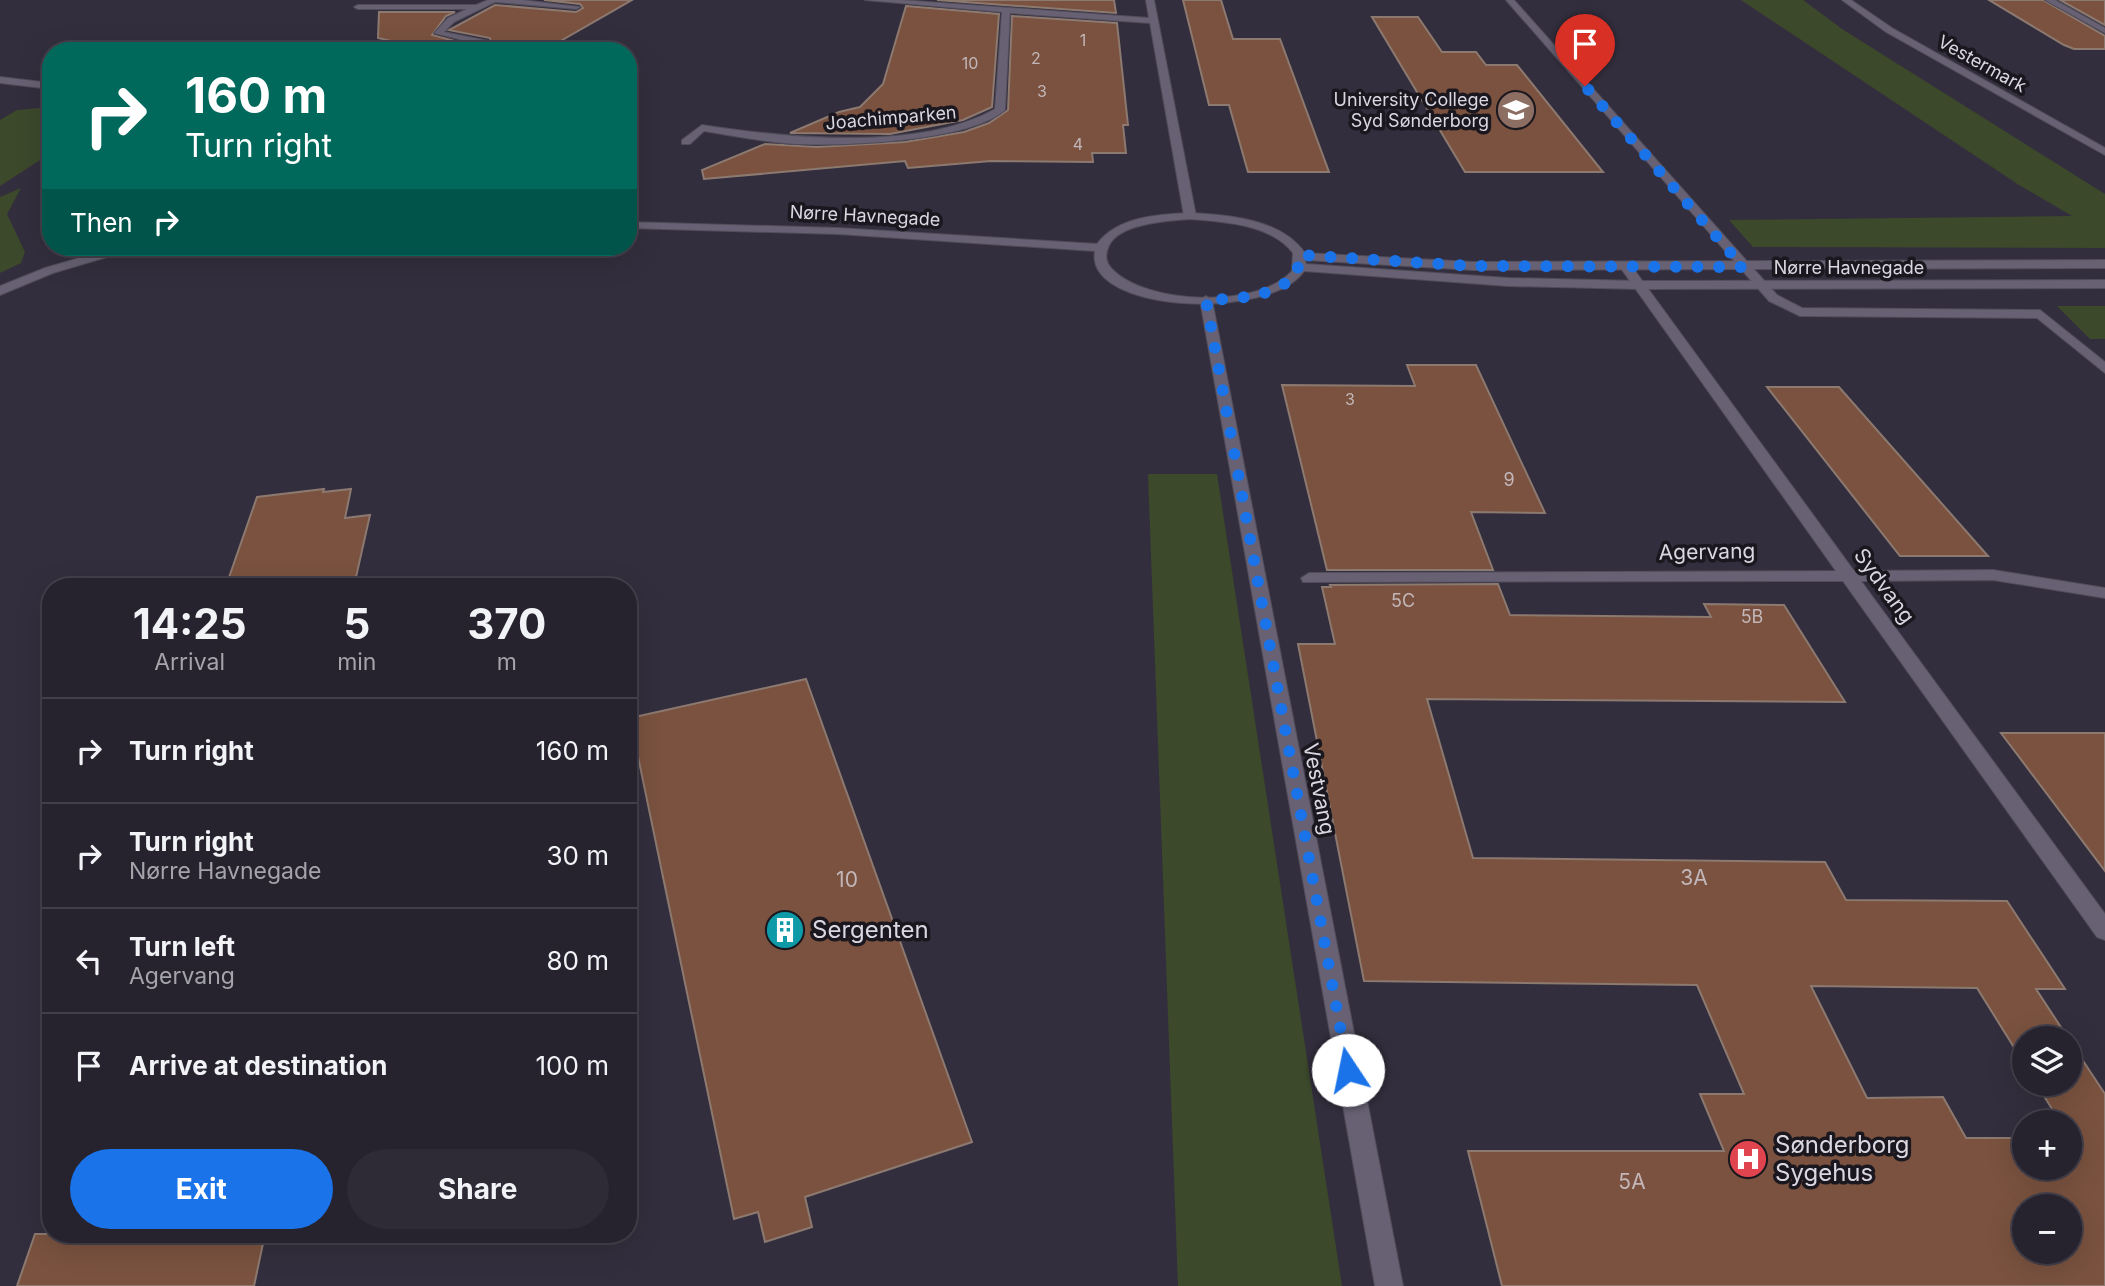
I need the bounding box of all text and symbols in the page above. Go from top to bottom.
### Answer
pin [1555,14,1615,86]
icon: arrive [1566,25,1604,63]
house number: 1 [1080,30,1086,50]
street label: Vestermark [1934,31,2030,96]
house number: 2 [1031,48,1041,68]
house number: 10 [962,53,978,73]
text: 160 m [185,66,327,125]
icon: right [70,70,161,161]
house number: 3 [1037,81,1047,101]
place label: University College Syd Sønderborg [1334,89,1489,131]
school or university icon: University College Syd Sønderborg [1495,89,1537,131]
street label: Joachimparken [825,101,957,134]
text: Turn right [185,126,332,165]
house number: 4 [1073,134,1083,154]
street label: Nørre Havnegade [789,201,941,230]
icon: right [147,203,185,241]
text: Then [70,207,133,238]
street label: Nørre Havnegade [1774,257,1924,278]
house number: 3 [1345,389,1355,409]
house number: 9 [1503,469,1515,490]
street label: Agervang [1658,538,1756,565]
street label: Sydvang [1849,543,1920,628]
house number: 5C [1391,590,1415,611]
text: 14:25 [133,598,247,649]
text: 5 [343,598,370,649]
text: 370 [467,598,546,649]
house number: 5B [1741,606,1763,627]
text: Arrival [154,648,225,676]
text: min [337,648,376,676]
text: m [497,648,517,676]
icon: right [70,732,108,770]
text: Turn right [129,735,254,766]
text: 160 m [536,735,609,766]
street label: Vestvang [1298,741,1341,837]
text: Turn right [129,826,254,857]
icon: right [70,837,108,875]
text: 30 m [546,840,609,871]
text: Nørre Havnegade [129,857,321,885]
house number: 3A [1680,865,1708,890]
house number: 10 [836,867,858,892]
building icon: Sergenten [764,909,806,951]
place label: Sergenten [812,915,929,944]
text: Turn left [129,931,235,962]
icon: left [70,942,108,980]
text: 80 m [546,945,609,976]
text: Agervang [129,962,235,990]
map controls [2012,1026,2082,1264]
button: layers [2012,1026,2082,1096]
position arrow [1311,1033,1385,1107]
icon: arrive [70,1047,108,1085]
text: Arrive at destination [129,1050,388,1081]
text: 100 m [536,1050,609,1081]
button: + [2012,1110,2082,1180]
place label: Sønderborg Sygehus [1775,1130,1910,1187]
hospital icon: Sønderborg Sygehus [1727,1138,1769,1180]
button: Exit [70,1149,333,1229]
button: Share [347,1149,609,1229]
house number: 5A [1618,1169,1646,1194]
button: − [2012,1194,2082,1264]

